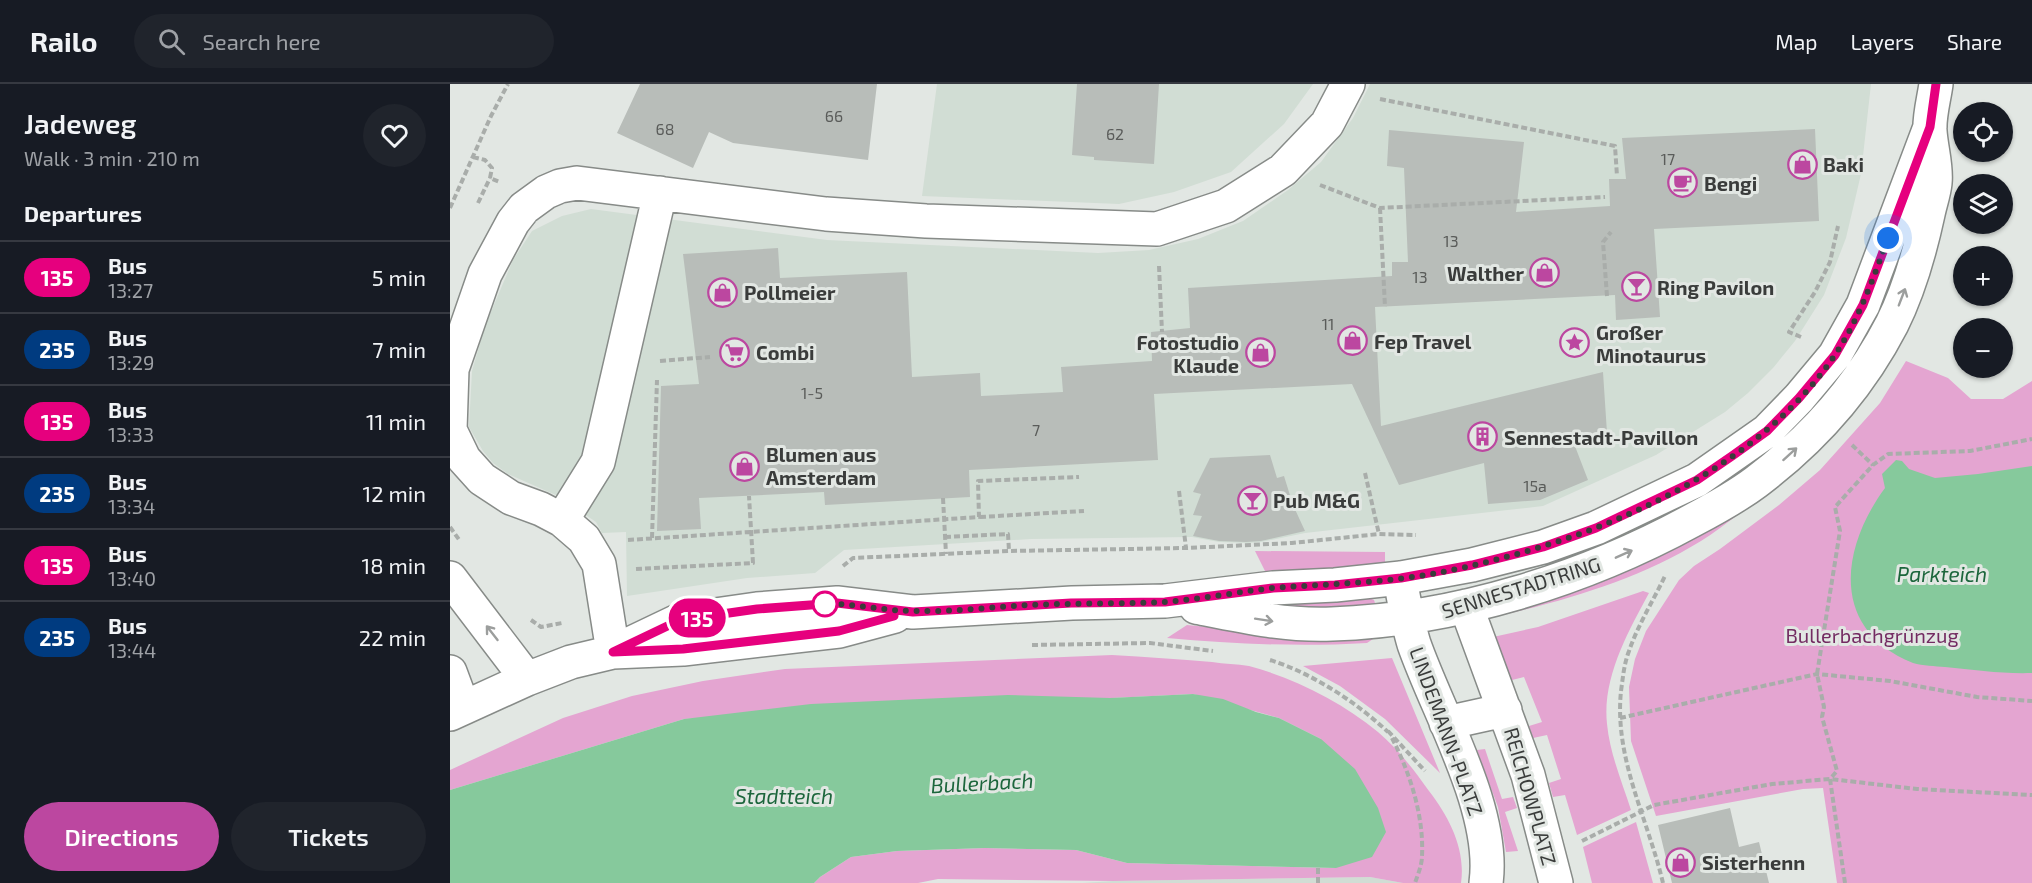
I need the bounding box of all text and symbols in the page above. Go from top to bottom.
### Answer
search box [134,14,554,68]
text: Railo [30,24,98,58]
icon: search [155,25,188,58]
text: Search here [203,28,321,54]
text: Map [1775,29,1817,54]
text: Layers [1850,29,1914,54]
text: Share [1947,29,2002,54]
map controls [1953,102,2013,378]
button: locate [1953,102,2013,162]
button: heart [363,104,426,167]
text: Jadeweg [24,106,136,140]
house number: 66 [825,106,843,125]
house number: 68 [656,119,674,138]
house number: 62 [1106,124,1124,143]
text: Walk · 3 min · 210 m [24,146,200,170]
shop icon: Baki [1786,148,1818,180]
house number: 17 [1661,149,1675,168]
place label: Baki [1823,152,1864,176]
cafe icon: Bengi [1667,167,1699,199]
place label: Bengi [1704,171,1757,195]
button: layers [1953,174,2013,234]
text: Departures [24,200,142,226]
your location [1873,223,1903,253]
house number: 13 [1443,231,1459,250]
button: + [1953,246,2013,306]
text: Bus [108,252,147,278]
shop icon: Walther [1529,257,1561,289]
place label: Walther [1447,261,1524,285]
text: 5 min [372,264,426,290]
text: 135 [41,265,73,290]
house number: 13 [1412,267,1428,286]
bar icon: Ring Pavilon [1620,271,1652,303]
place label: Ring Pavilon [1657,275,1774,299]
shop icon: Pollmeier [707,276,739,308]
text: 13:27 [108,278,153,302]
place label: Pollmeier [744,280,836,304]
one-way arrow [1898,288,1909,306]
house number: 11 [1322,314,1334,333]
button: − [1953,318,2013,378]
place label: Großer Minotaurus [1596,320,1706,367]
text: Bus [108,324,147,350]
shop icon: Fep Travel [1337,325,1369,357]
place icon: Großer Minotaurus [1559,327,1591,359]
place label: Fep Travel [1374,329,1472,353]
place label: Fotostudio Klaude [1136,330,1239,377]
text: 7 min [372,336,426,362]
supermarket icon: Combi [719,336,751,368]
text: 235 [39,337,75,362]
shop icon: Fotostudio Klaude [1244,337,1276,369]
place label: Combi [756,340,815,364]
text: 13:29 [108,350,154,374]
house number: 1-5 [801,383,823,402]
text: Bus [108,396,147,422]
text: 11 min [366,408,426,434]
text: 135 [41,409,73,434]
house number: 7 [1032,420,1040,439]
building icon: Sennestadt-Pavillon [1467,421,1499,453]
text: 13:33 [108,422,154,446]
place label: Sennestadt-Pavillon [1504,425,1698,449]
place label: Blumen aus Amsterdam [766,442,876,489]
one-way arrow [1782,447,1797,461]
shop icon: Blumen aus Amsterdam [729,450,761,482]
text: Bus [108,468,147,494]
house number: 15a [1523,476,1547,495]
text: 12 min [362,480,426,506]
text: 235 [39,481,75,506]
bar icon: Pub M&G [1236,484,1268,516]
place label: Pub M&G [1273,488,1360,512]
text: 13:34 [108,494,155,518]
text: Bus [108,540,147,566]
one-way arrow [1615,547,1633,558]
street label: SENNESTADTRING [1439,551,1603,623]
text: 18 min [361,552,426,578]
text: 135 [41,553,73,578]
water label: Parkteich [1897,561,1987,586]
text: 13:40 [108,566,156,590]
unlabelled marker [812,591,838,617]
line badge: 135 [662,598,732,638]
text: 135 [681,606,713,631]
text: Bus [108,612,147,638]
one-way arrow [1253,614,1273,625]
park label: Bullerbachgrünzug [1785,623,1959,647]
text: 22 min [359,624,426,650]
text: 235 [39,625,75,650]
one-way arrow [485,625,498,641]
text: 13:44 [108,638,156,662]
street label: LINDEMANN-PLATZ [1405,643,1489,819]
street label: REICHOWPLATZ [1500,724,1562,868]
water label: Bullerbach [930,767,1034,797]
water label: Stadtteich [735,783,833,808]
button: Directions [24,802,219,871]
button: Tickets [231,802,426,871]
shop icon: Sisterhenn [1665,846,1697,878]
place label: Sisterhenn [1702,850,1805,874]

